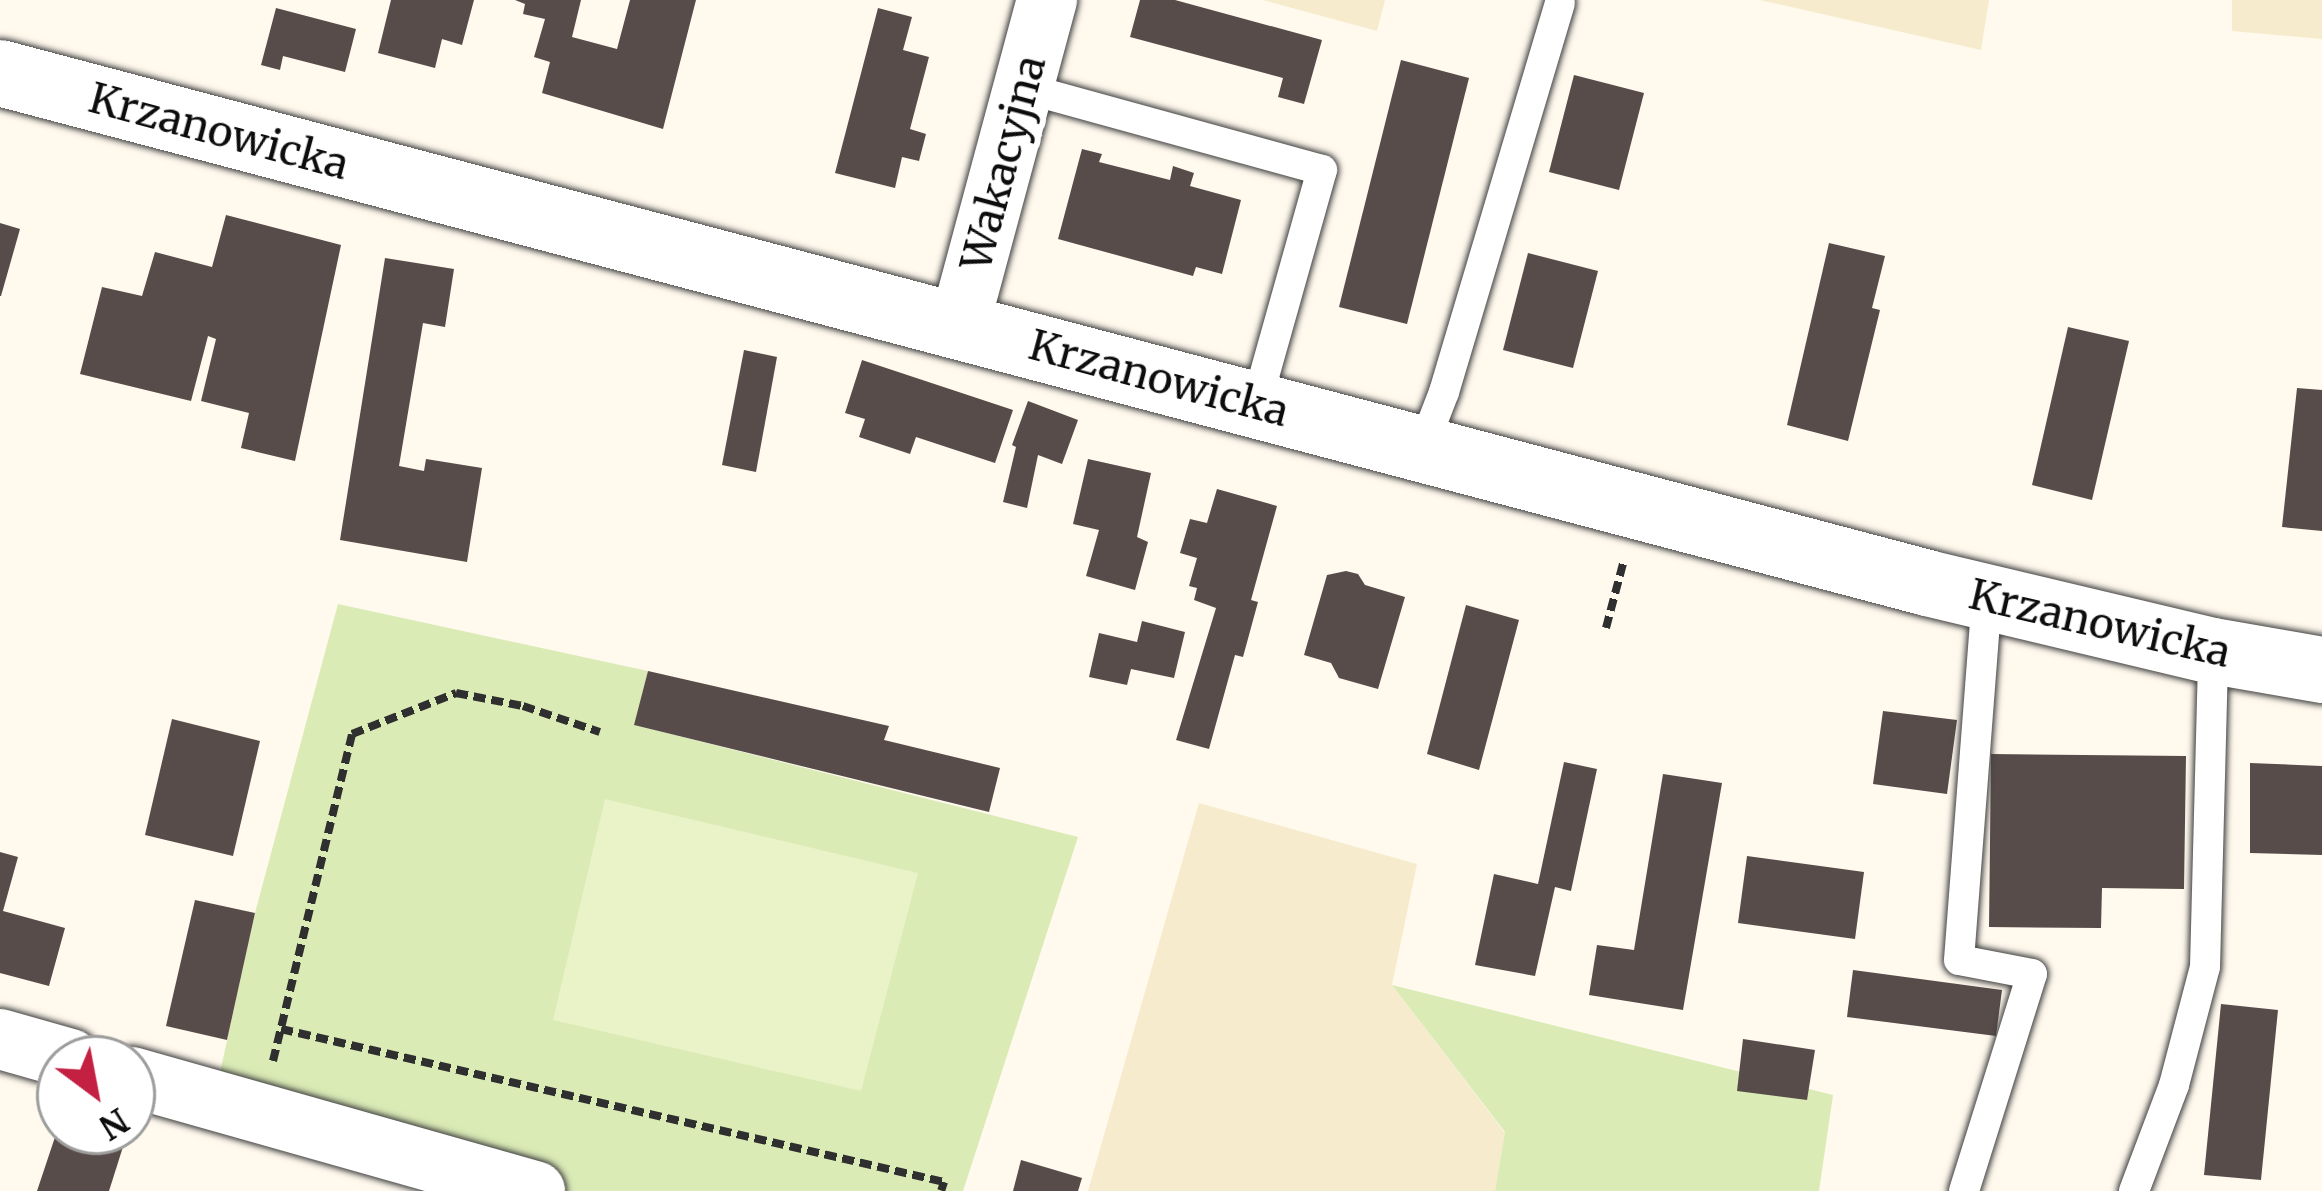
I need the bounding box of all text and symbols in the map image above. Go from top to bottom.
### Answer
street label: Wakacyjna [950,50,1056,276]
street label: Krzanowicka [84,72,354,190]
street label: Krzanowicka [1024,319,1294,437]
street label: Krzanowicka [1964,568,2236,678]
north arrow [36,1035,156,1155]
text: N [92,1099,136,1148]

